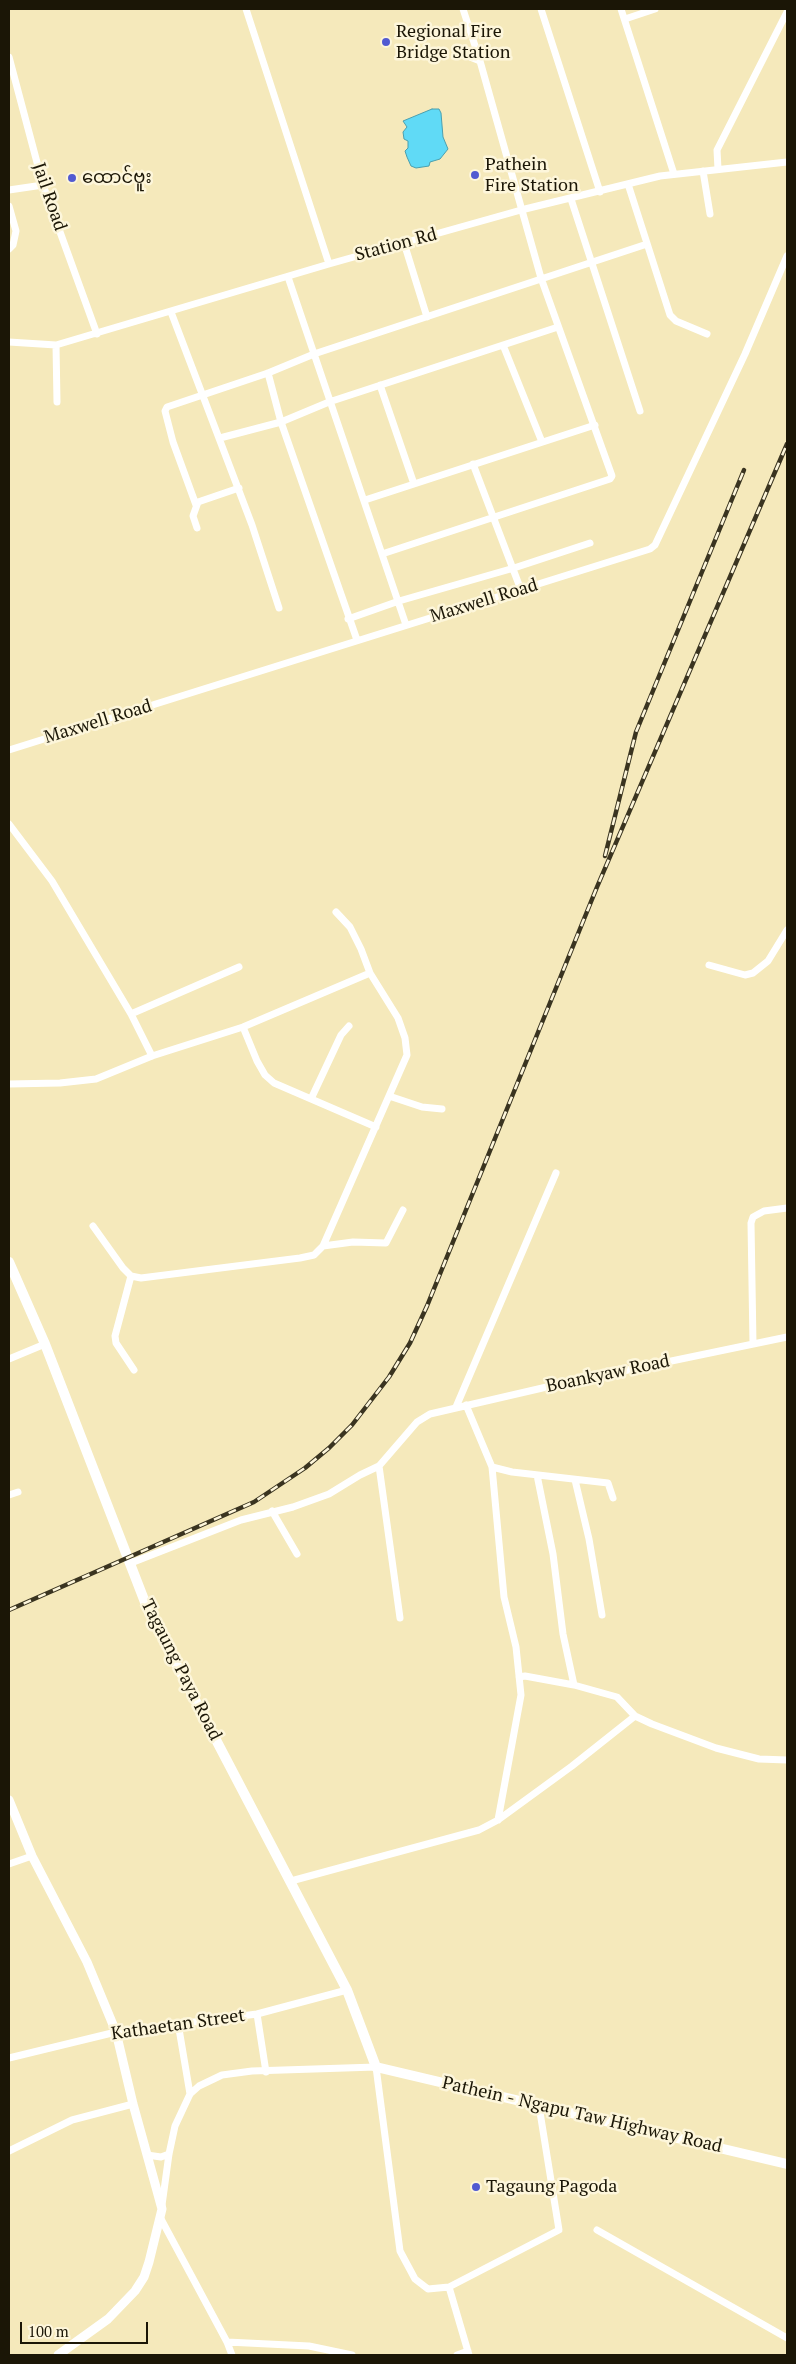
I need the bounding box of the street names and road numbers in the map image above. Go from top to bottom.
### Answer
street label: Jail Road [27,160,71,234]
street label: Station Rd [353,224,439,266]
street label: Maxwell Road [428,574,540,628]
street label: Maxwell Road [42,695,154,749]
street label: Boankyaw Road [544,1350,672,1398]
street label: Tagaung Paya Road [136,1596,226,1744]
street label: Kathaetan Street [110,2005,246,2045]
street label: Pathein - Ngapu Taw Highway Road [440,2072,724,2158]

